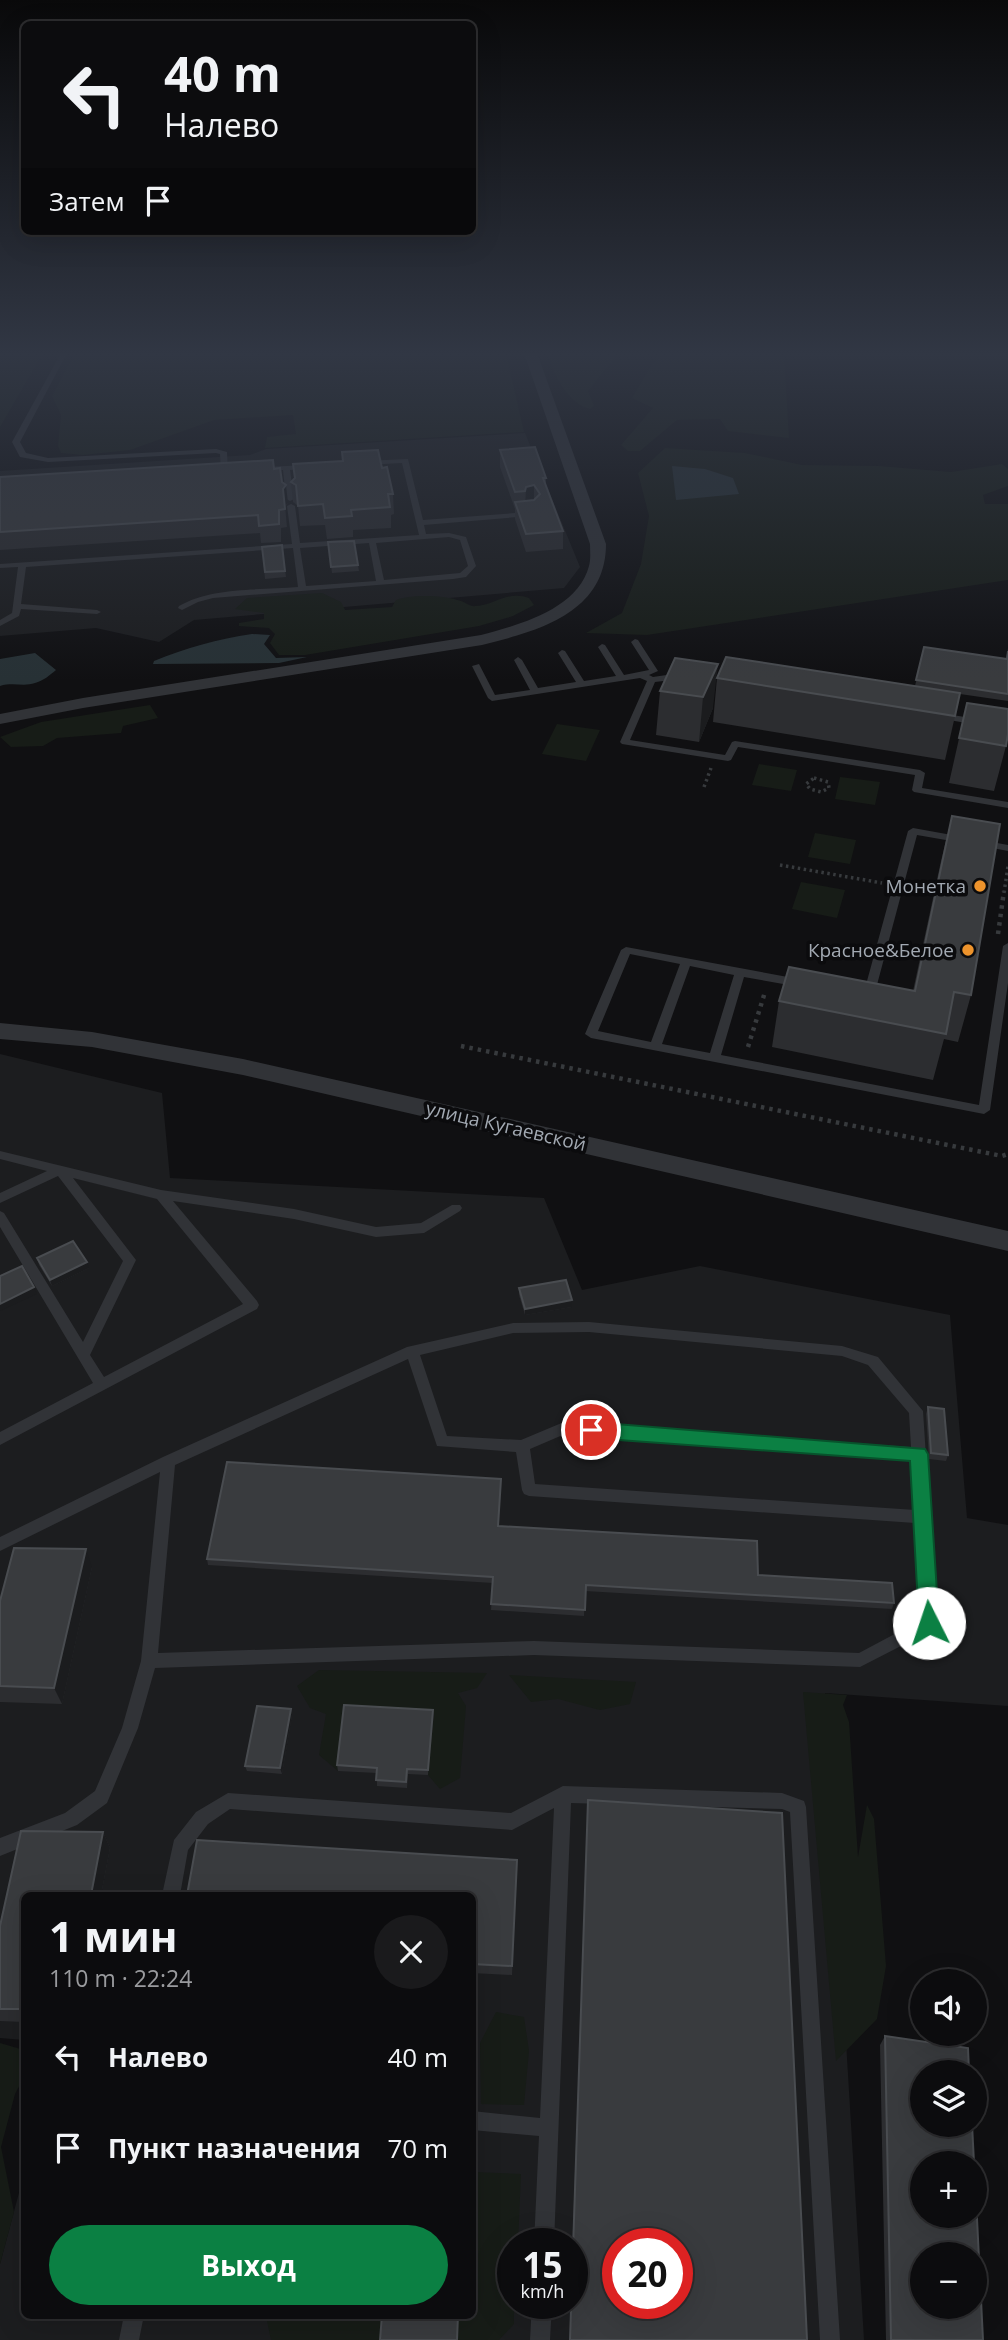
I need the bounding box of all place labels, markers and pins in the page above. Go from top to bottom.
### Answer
place label: Монетка [885,873,966,899]
marker: Монетка [972,878,988,894]
place label: Красное&Белое [808,937,954,963]
marker: Красное&Белое [960,942,976,958]
pin [561,1400,621,1460]

